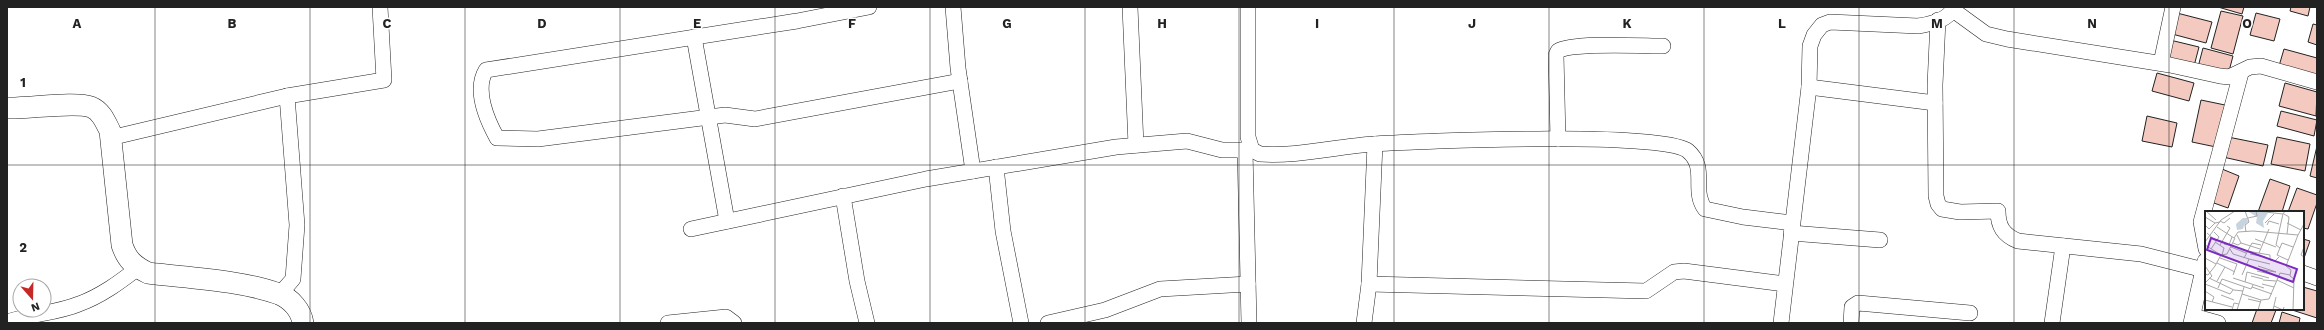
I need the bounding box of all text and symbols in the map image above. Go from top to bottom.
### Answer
text: A [73,16,82,31]
text: B [228,16,237,31]
text: C [383,16,392,31]
text: D [537,16,547,31]
text: E [693,16,701,31]
text: F [848,16,856,31]
text: G [1002,16,1012,31]
text: H [1157,16,1167,31]
text: I [1315,16,1319,31]
text: J [1468,16,1476,31]
text: K [1622,16,1632,31]
text: L [1778,16,1786,31]
text: M [1931,16,1943,31]
text: N [2087,16,2097,31]
text: O [2242,16,2252,31]
text: 1 [20,75,26,90]
inset map [2205,211,2304,310]
text: 2 [19,240,27,255]
north arrow [12,278,52,318]
text: N [29,299,41,314]

